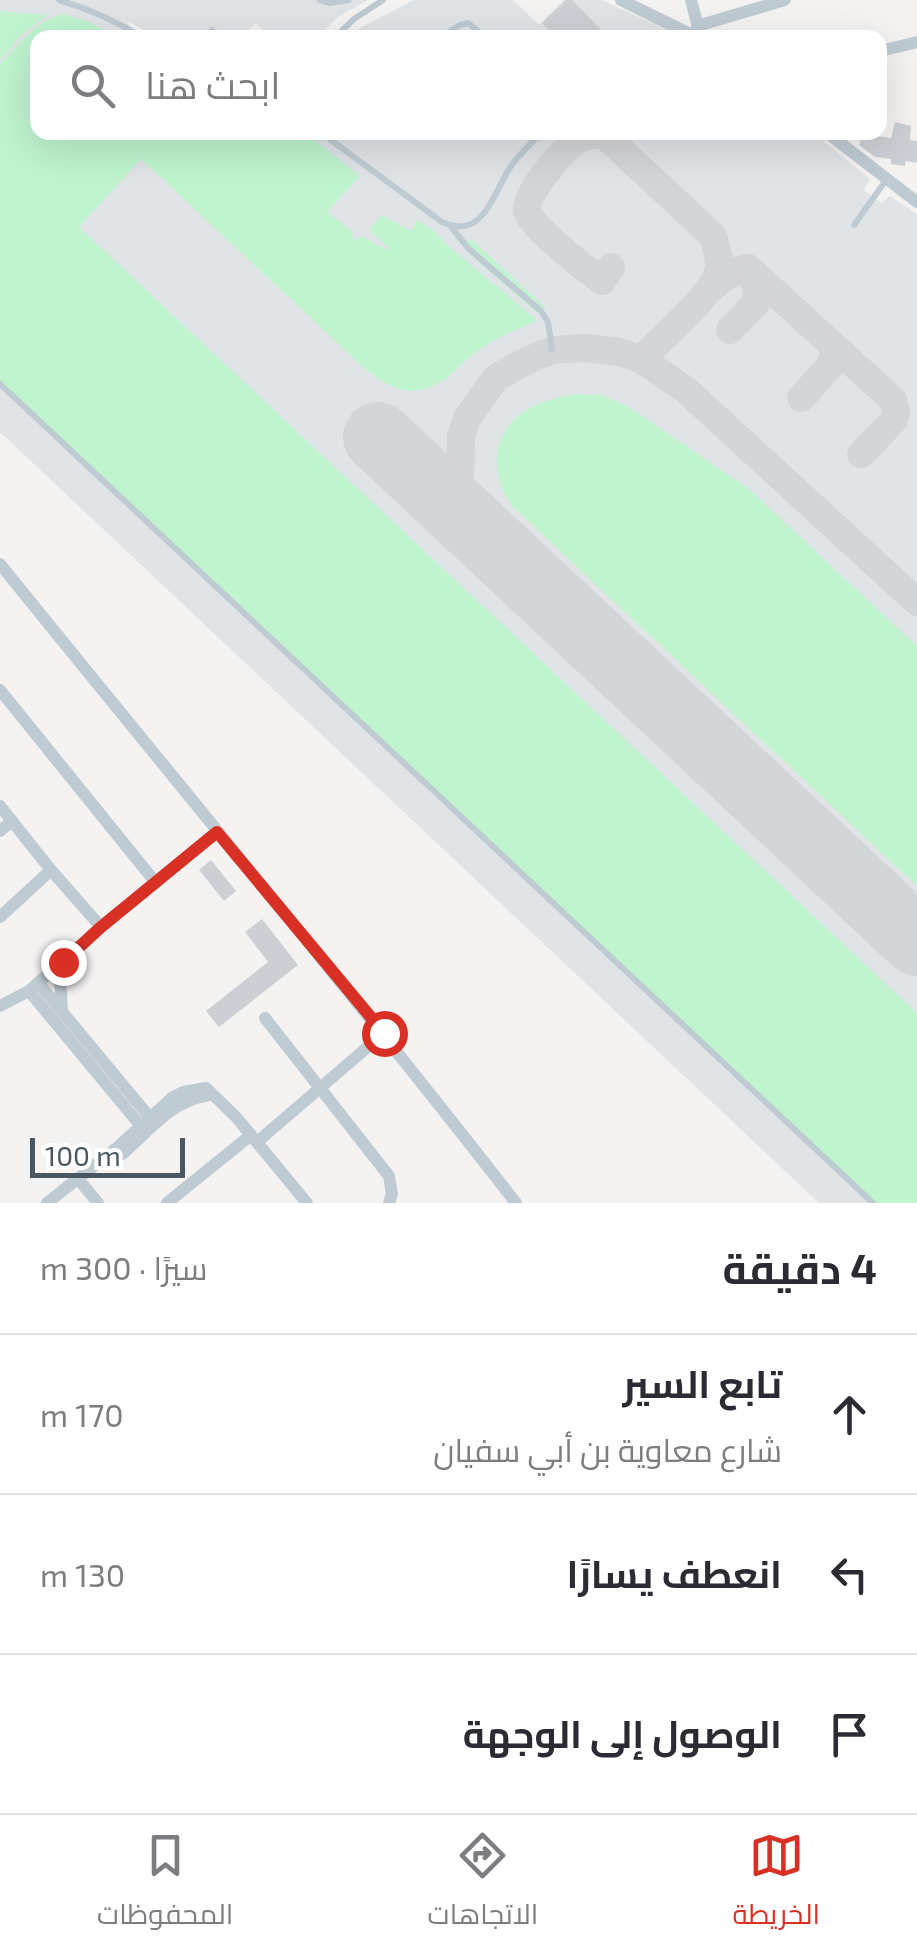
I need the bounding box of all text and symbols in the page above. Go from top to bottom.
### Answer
search box [30,30,887,140]
icon: search [65,58,120,113]
text: ابحث هنا [145,61,280,107]
route end [41,940,87,986]
route start [362,1011,408,1057]
scale bar [30,1133,185,1178]
text: 100 m [45,1138,121,1172]
text: 4 دقيقة [722,1242,877,1292]
text: سيرًا · 300 m [40,1248,207,1286]
text: تابع السير [623,1360,782,1406]
icon: ahead [822,1387,877,1442]
text: 170 m [40,1395,124,1433]
text: شارع معاوية بن أبي سفيان [433,1430,782,1468]
icon: left [822,1547,877,1602]
text: انعطف يسارًا [567,1550,782,1596]
text: 130 m [40,1555,125,1593]
icon: arrive [822,1707,877,1762]
text: الوصول إلى الوجهة [463,1710,782,1756]
tab: المحفوظات [97,1828,233,1940]
tab: الاتجاهات [428,1828,538,1940]
tab: الخريطة [733,1828,820,1940]

